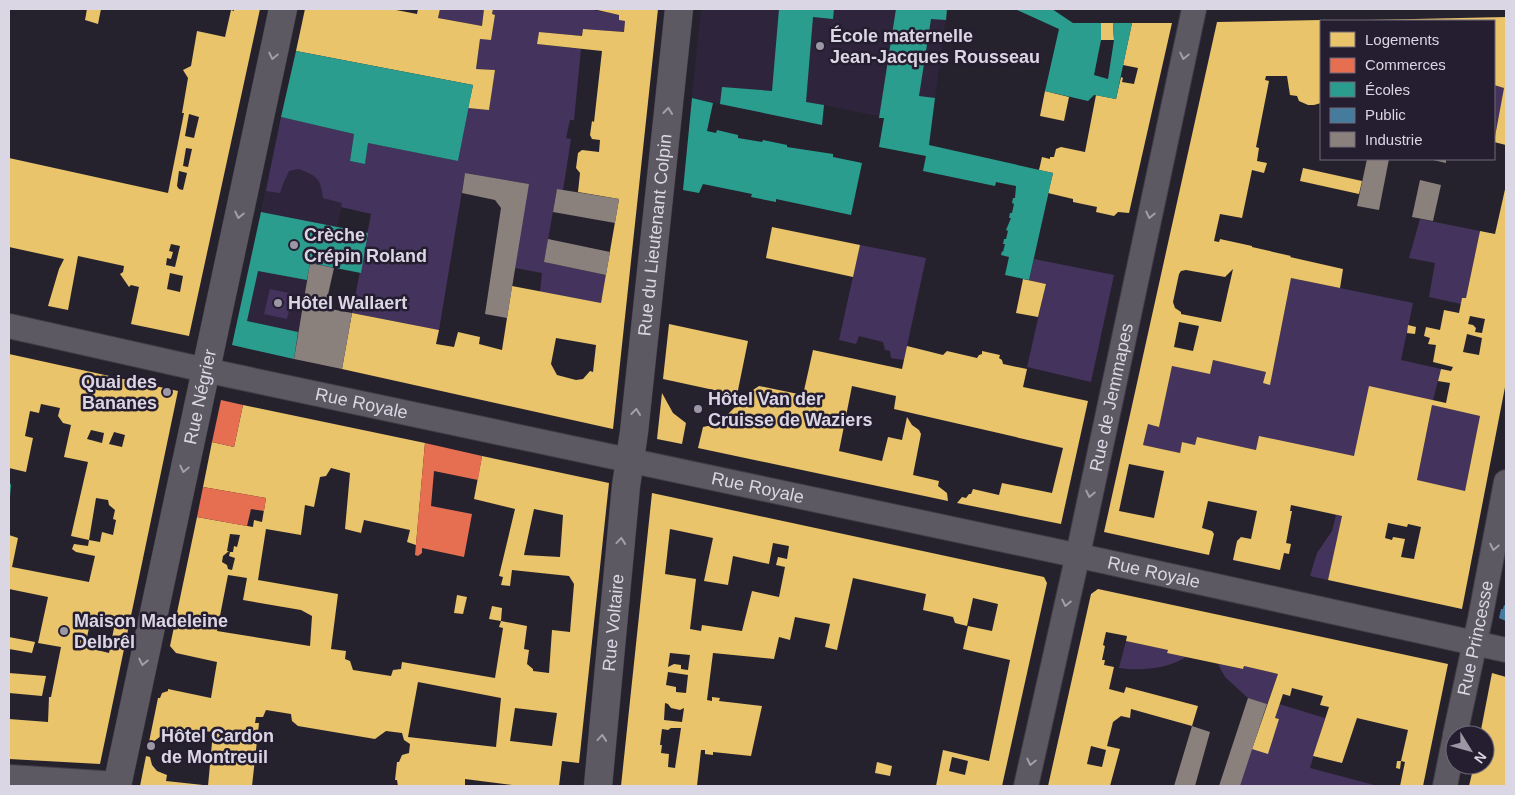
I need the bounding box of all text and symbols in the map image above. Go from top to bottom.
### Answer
legend [1320,20,1495,160]
place label: École maternelle Jean-Jacques Rousseau [830,25,1040,67]
text: Logements [1365,31,1439,48]
marker: École maternelle Jean-Jacques Rousseau [814,40,826,52]
one-way arrow [268,52,278,61]
one-way arrow [1179,52,1190,61]
text: Commerces [1365,56,1446,73]
text: Écoles [1365,81,1410,98]
text: Public [1365,106,1406,123]
one-way arrow [662,107,673,115]
text: Industrie [1365,131,1423,148]
street label: Rue du Lieutenant Colpin [634,133,676,337]
one-way arrow [234,211,244,220]
one-way arrow [1145,211,1156,220]
place label: Crèche Crépin Roland [304,225,427,266]
marker: Crèche Crépin Roland [288,239,300,251]
place label: Hôtel Wallaert [288,293,407,313]
marker: Hôtel Wallaert [272,297,284,309]
street label: Rue de Jemmapes [1086,321,1137,473]
street label: Rue Négrier [180,347,220,446]
place label: Quai des Bananes [81,372,157,413]
street label: Rue Royale [314,384,410,423]
marker: Quai des Bananes [161,386,173,398]
place label: Hôtel Van der Cruisse de Waziers [708,389,872,430]
marker: Hôtel Van der Cruisse de Waziers [692,403,704,415]
one-way arrow [630,408,641,416]
one-way arrow [180,465,190,474]
street label: Rue Royale [710,468,806,507]
one-way arrow [1085,490,1096,498]
one-way arrow [615,537,626,545]
one-way arrow [1489,543,1499,551]
street label: Rue Royale [1106,552,1202,592]
street label: Rue Voltaire [599,573,628,672]
street label: Rue Princesse [1454,579,1497,698]
one-way arrow [1062,599,1072,608]
place label: Maison Madeleine Delbrêl [74,611,228,652]
marker: Maison Madeleine Delbrêl [58,625,70,637]
one-way arrow [139,658,149,667]
north arrow [1445,725,1495,775]
place label: Hôtel Cardon de Montreuil [161,726,274,767]
one-way arrow [596,733,607,741]
marker: Hôtel Cardon de Montreuil [145,740,157,752]
text: N [1471,749,1490,767]
one-way arrow [1026,757,1037,766]

